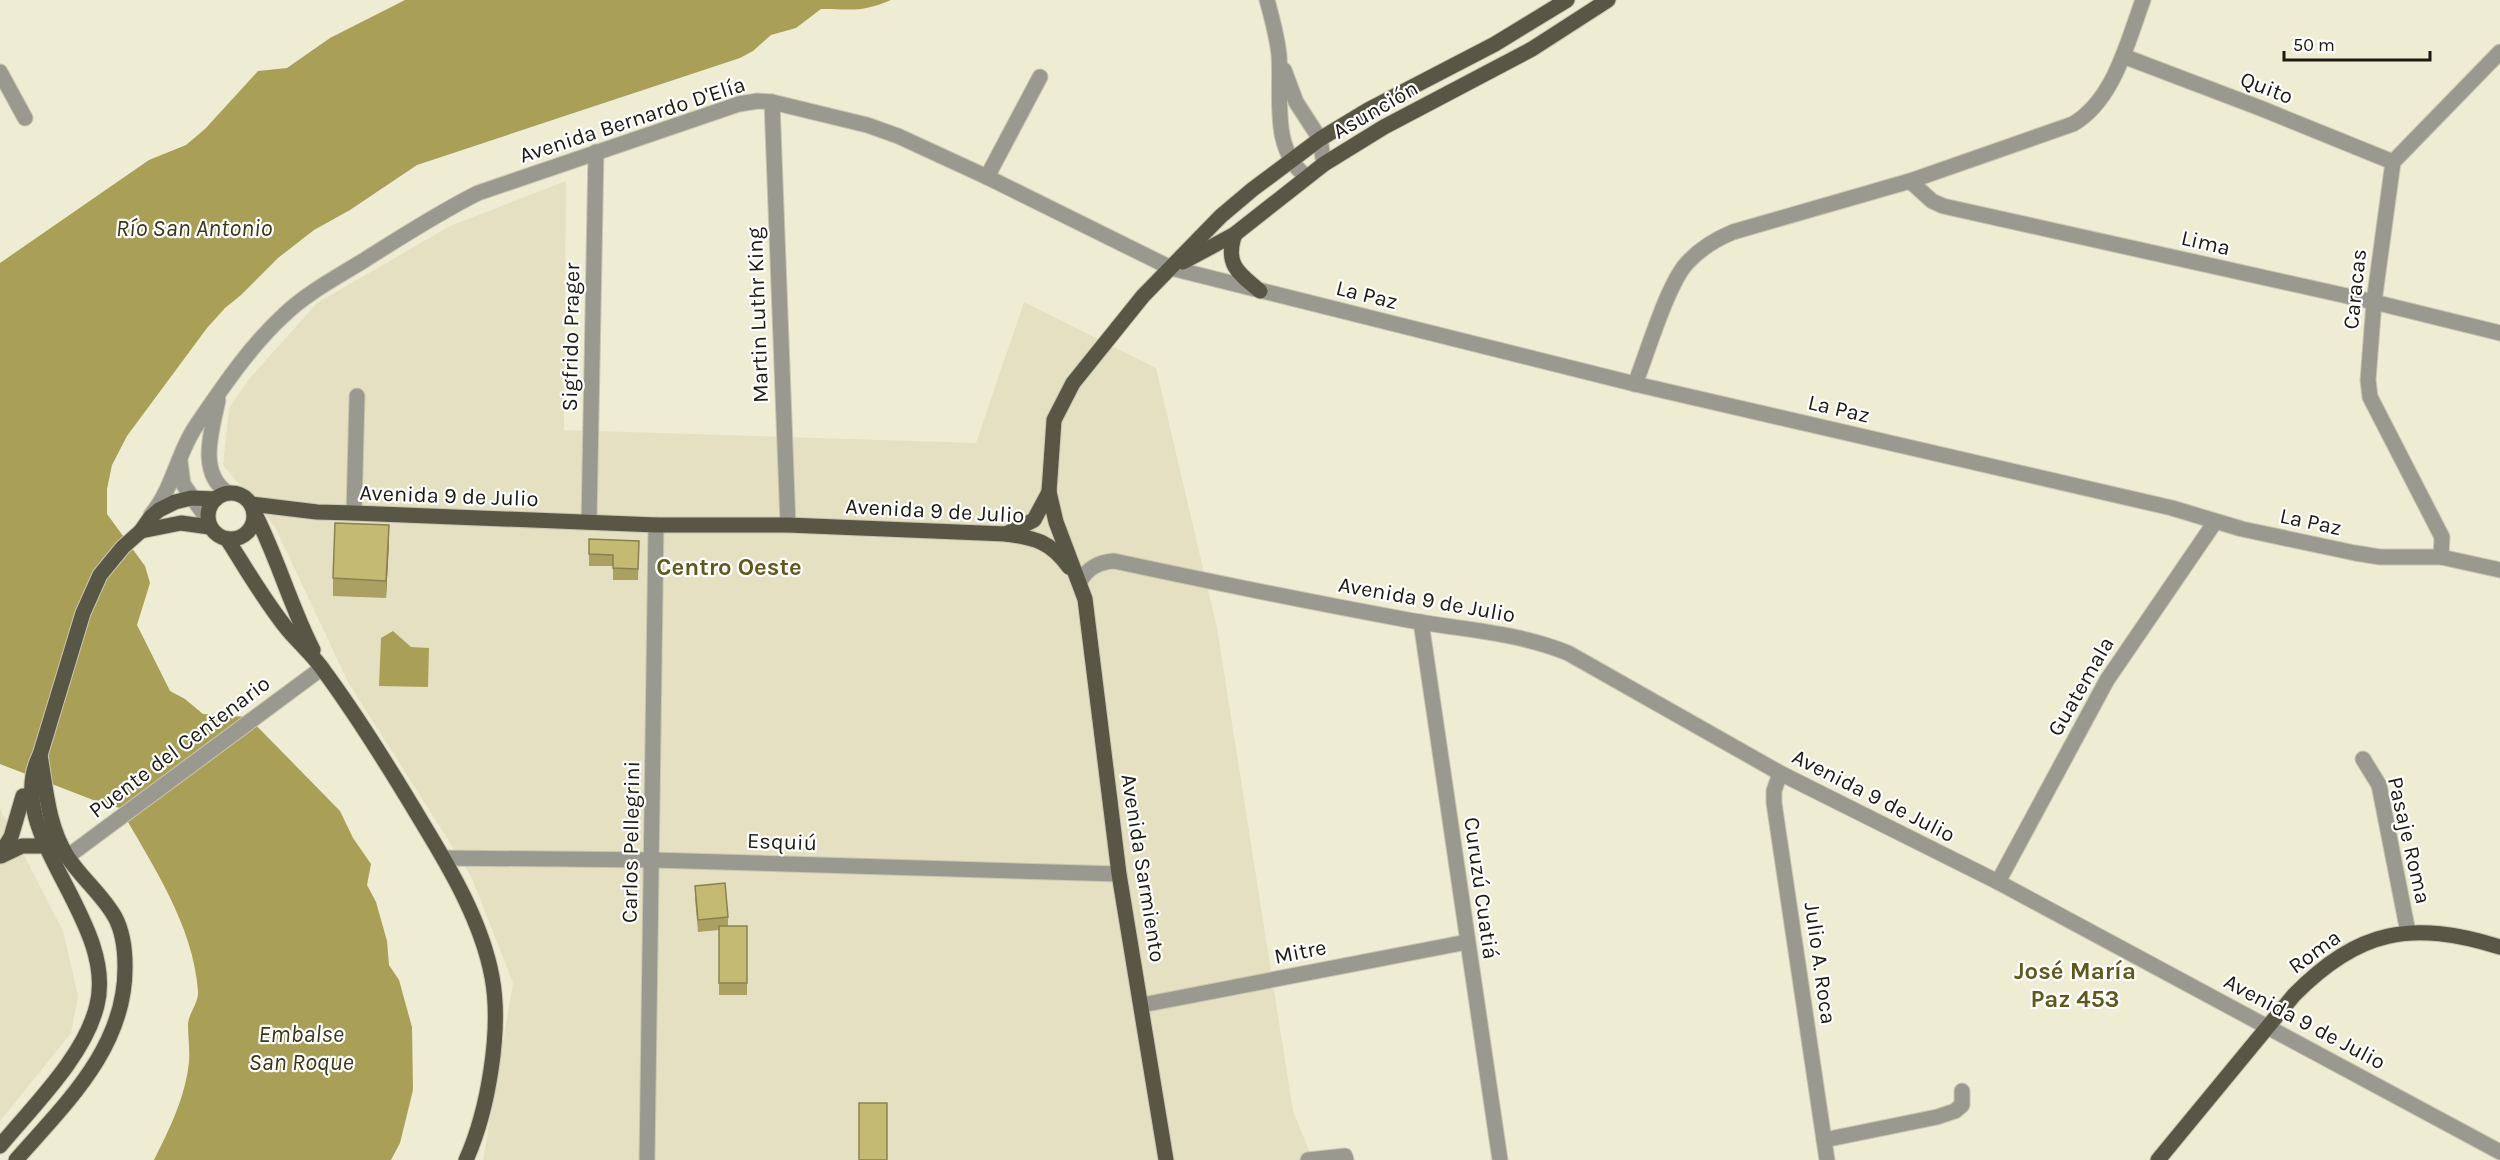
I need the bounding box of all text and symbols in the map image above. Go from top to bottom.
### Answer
scale bar [2284,24,2430,62]
text: 50 m [2293,34,2335,56]
street label: Quito [2237,66,2297,110]
street label: Avenida Bernardo D'Elía [516,71,749,169]
street label: Asunción [1328,75,1423,145]
water label: Río San Antonio [116,214,272,242]
street label: Lima [2179,225,2233,261]
street label: Martin Luthr King [742,226,774,403]
street label: Caracas [2338,248,2372,331]
street label: Sigfrido Prager [557,263,585,411]
street label: La Paz [1333,275,1400,315]
street label: La Paz [1805,389,1872,429]
street label: Avenida 9 de Julio [359,480,539,512]
street label: Avenida 9 de Julio [845,493,1025,529]
street label: La Paz [2278,503,2344,541]
district label: Centro Oeste [656,553,802,581]
street label: Avenida 9 de Julio [1336,572,1517,628]
street label: Guatemala [2042,632,2120,741]
street label: Puente del Centenario [84,670,275,823]
street label: Avenida 9 de Julio [1788,744,1959,848]
street label: Carlos Pellegrini [617,761,645,923]
street label: Avenida Sarmiento [1115,772,1171,964]
street label: Pasaje Roma [2382,774,2436,906]
street label: Curuzú Cuatiá [1458,816,1504,961]
street label: Esquiú [747,828,817,856]
street label: Julio A. Roca [1799,900,1841,1026]
street label: Roma [2283,924,2346,979]
street label: Mitre [1272,934,1329,970]
district label: José María Paz 453 [2014,957,2136,1013]
street label: Avenida 9 de Julio [2219,968,2390,1075]
water label: Embalse San Roque [248,1020,354,1076]

